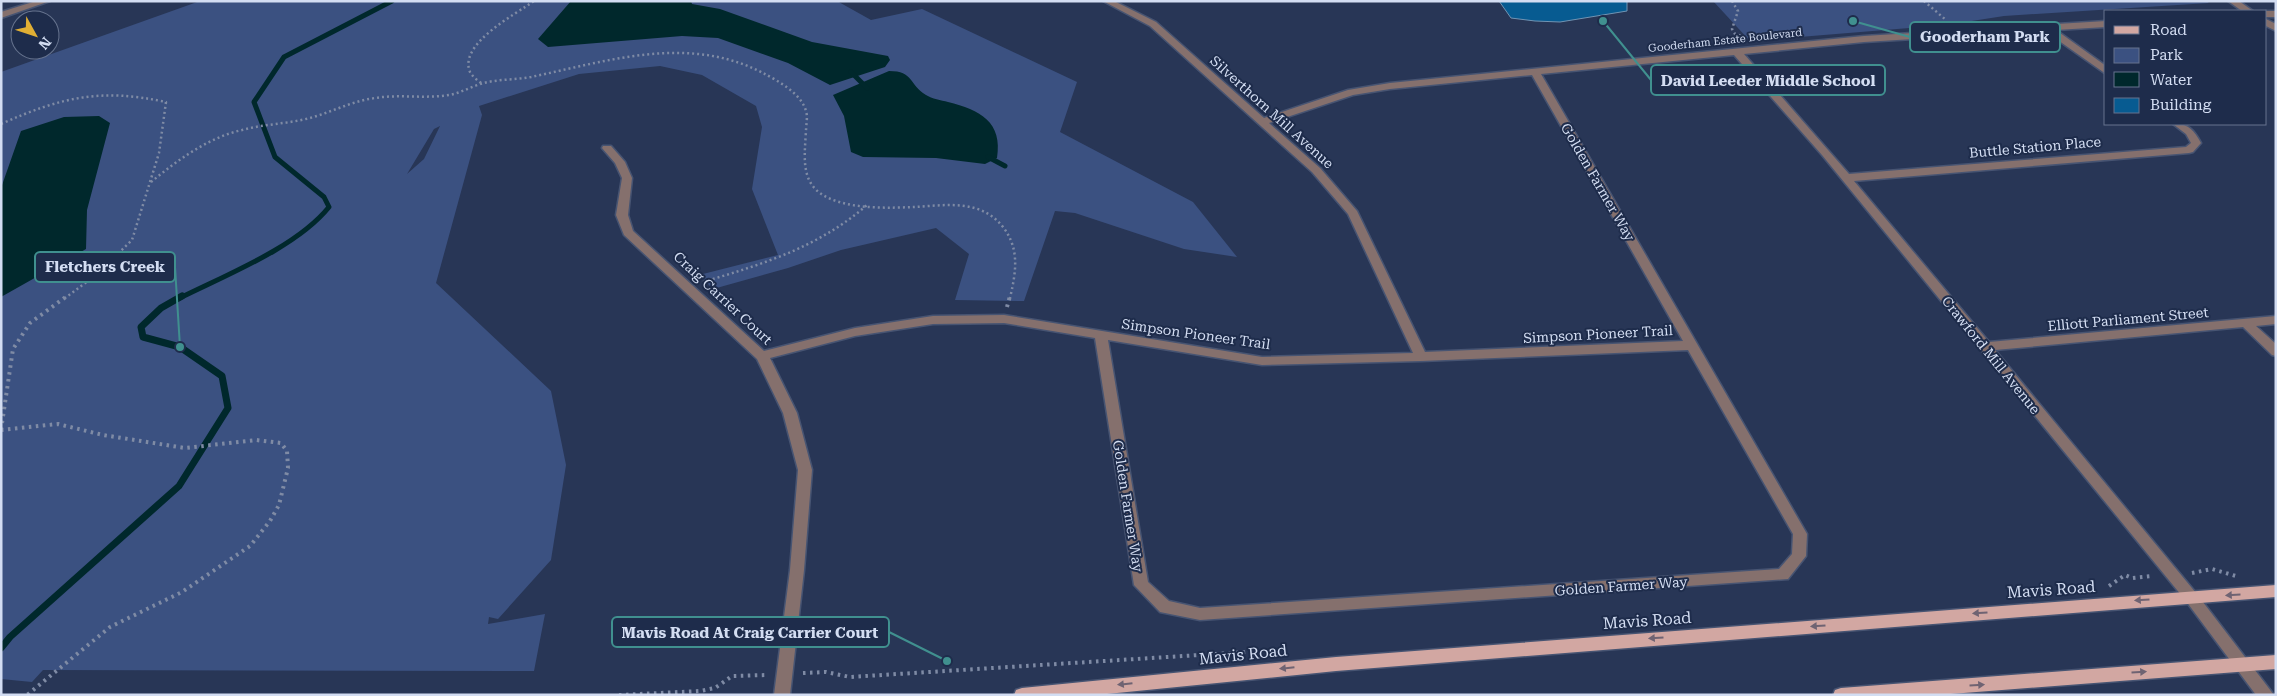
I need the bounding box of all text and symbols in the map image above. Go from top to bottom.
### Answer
north arrow [10,10,60,60]
legend [2104,10,2267,125]
text: Road [2150,21,2187,39]
callout: Gooderham Park [1910,22,2060,52]
street label: Gooderham Estate Boulevard [1647,26,1803,55]
text: Gooderham Park [1920,28,2051,46]
text: N [35,34,55,53]
text: Park [2150,46,2184,64]
street label: Silverthorn Mill Avenue [1207,52,1337,172]
callout: David Leeder Middle School [1651,65,1885,95]
text: Water [2150,71,2192,89]
text: David Leeder Middle School [1661,72,1875,90]
text: Building [2150,96,2212,114]
street label: Golden Farmer Way [1558,120,1639,244]
street label: Buttle Station Place [1968,133,2102,161]
street label: Craig Carrier Court [671,248,775,348]
callout: Fletchers Creek [35,252,175,282]
text: Fletchers Creek [45,258,166,276]
street label: Crawford Mill Avenue [1939,293,2044,417]
street label: Elliott Parliament Street [2047,304,2209,334]
street label: Simpson Pioneer Trail [1121,316,1272,352]
street label: Simpson Pioneer Trail [1523,322,1674,346]
street label: Golden Farmer Way [1110,439,1146,574]
street label: Golden Farmer Way [1554,573,1689,599]
street label: Mavis Road [2006,577,2096,602]
one-way arrow [2225,591,2241,599]
one-way arrow [2134,597,2150,605]
street label: Mavis Road [1602,608,1692,633]
one-way arrow [1972,609,1988,617]
callout: Mavis Road At Craig Carrier Court [612,617,889,647]
one-way arrow [1810,622,1826,630]
text: Mavis Road At Craig Carrier Court [622,624,878,642]
one-way arrow [1648,635,1664,643]
street label: Mavis Road [1198,640,1288,669]
one-way arrow [1279,665,1295,673]
one-way arrow [2132,668,2148,676]
one-way arrow [1970,680,1986,688]
one-way arrow [1117,681,1133,689]

